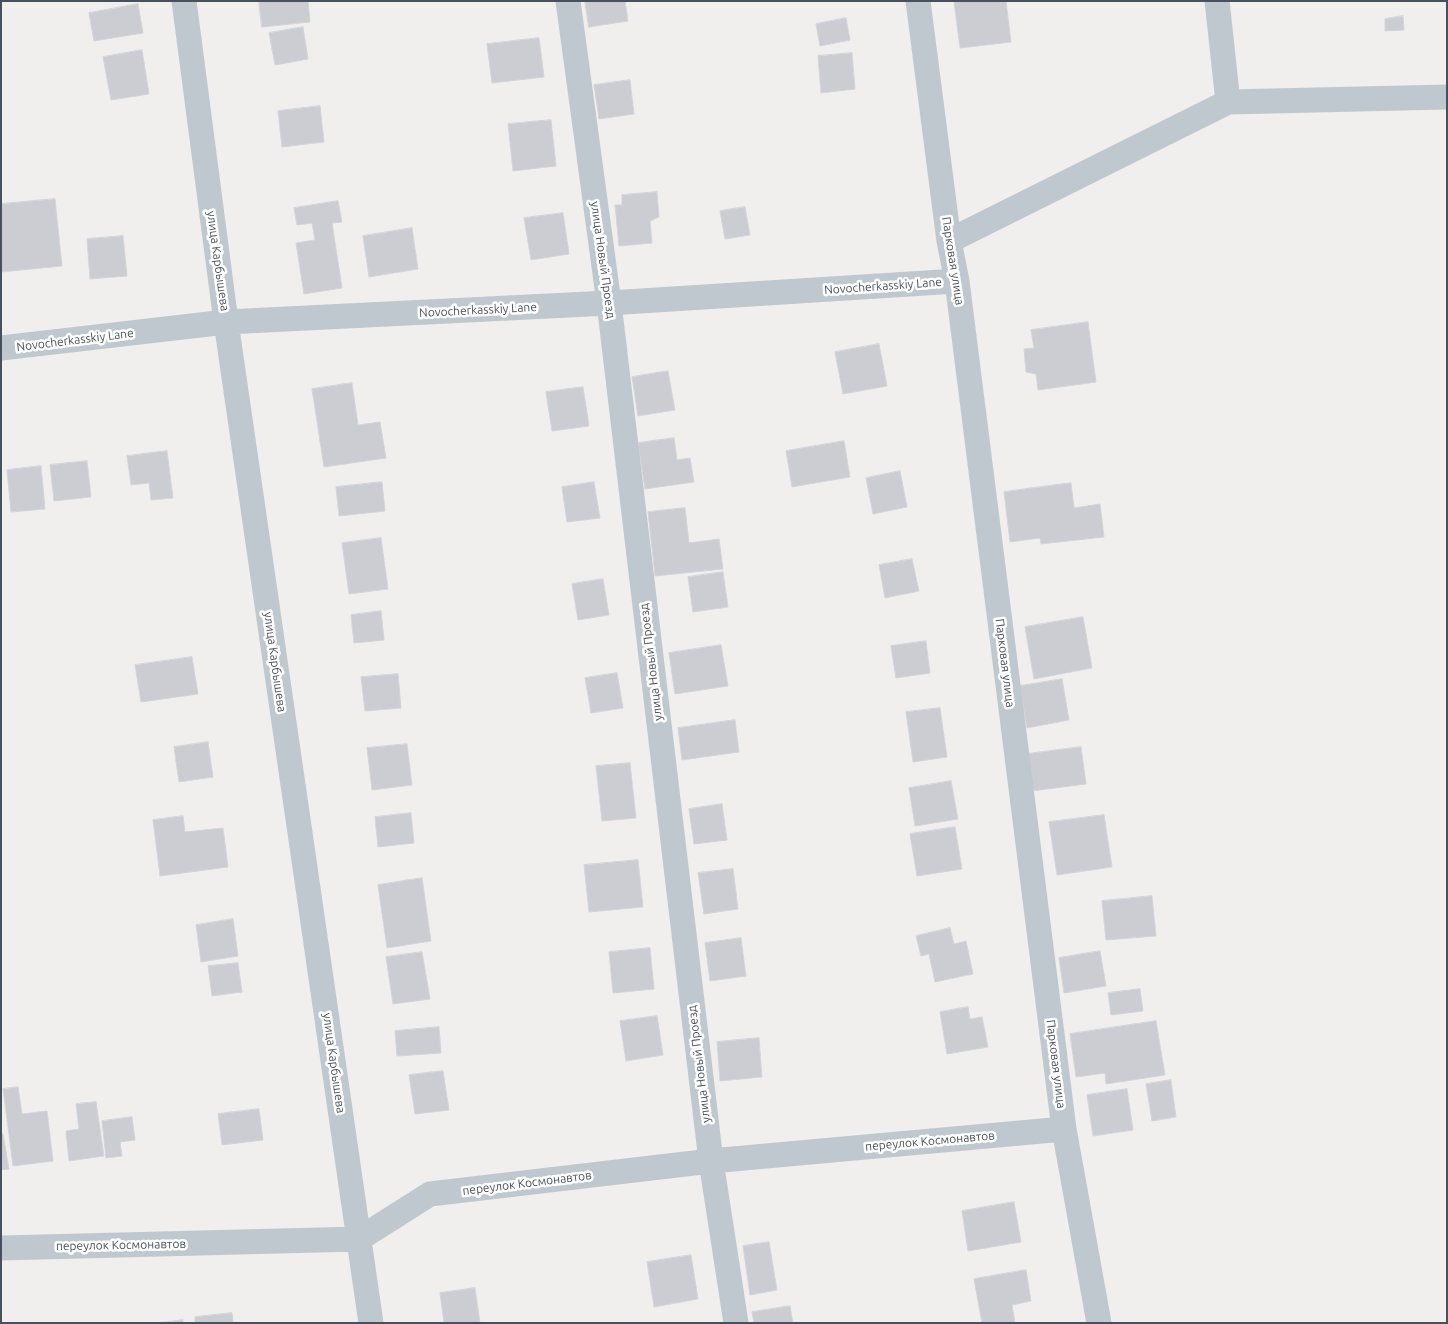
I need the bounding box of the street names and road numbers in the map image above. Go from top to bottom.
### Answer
street label: улица Новый Проезд [588,201,618,319]
street label: улица Карбышева [204,210,232,312]
street label: Парковая улица [939,216,967,306]
street label: Novocherkasskiy Lane [824,275,942,297]
street label: Novocherkasskiy Lane [419,300,537,320]
street label: Novocherkasskiy Lane [16,326,134,354]
street label: улица Новый Проезд [637,603,665,721]
street label: улица Карбышева [261,611,289,713]
street label: Парковая улица [992,618,1018,708]
street label: улица Новый Проезд [685,1005,713,1123]
street label: улица Карбышева [320,1012,348,1114]
street label: Парковая улица [1043,1019,1069,1109]
street label: переулок Космонавтов [865,1128,995,1154]
street label: переулок Космонавтов [462,1168,592,1198]
street label: переулок Космонавтов [56,1237,186,1253]

